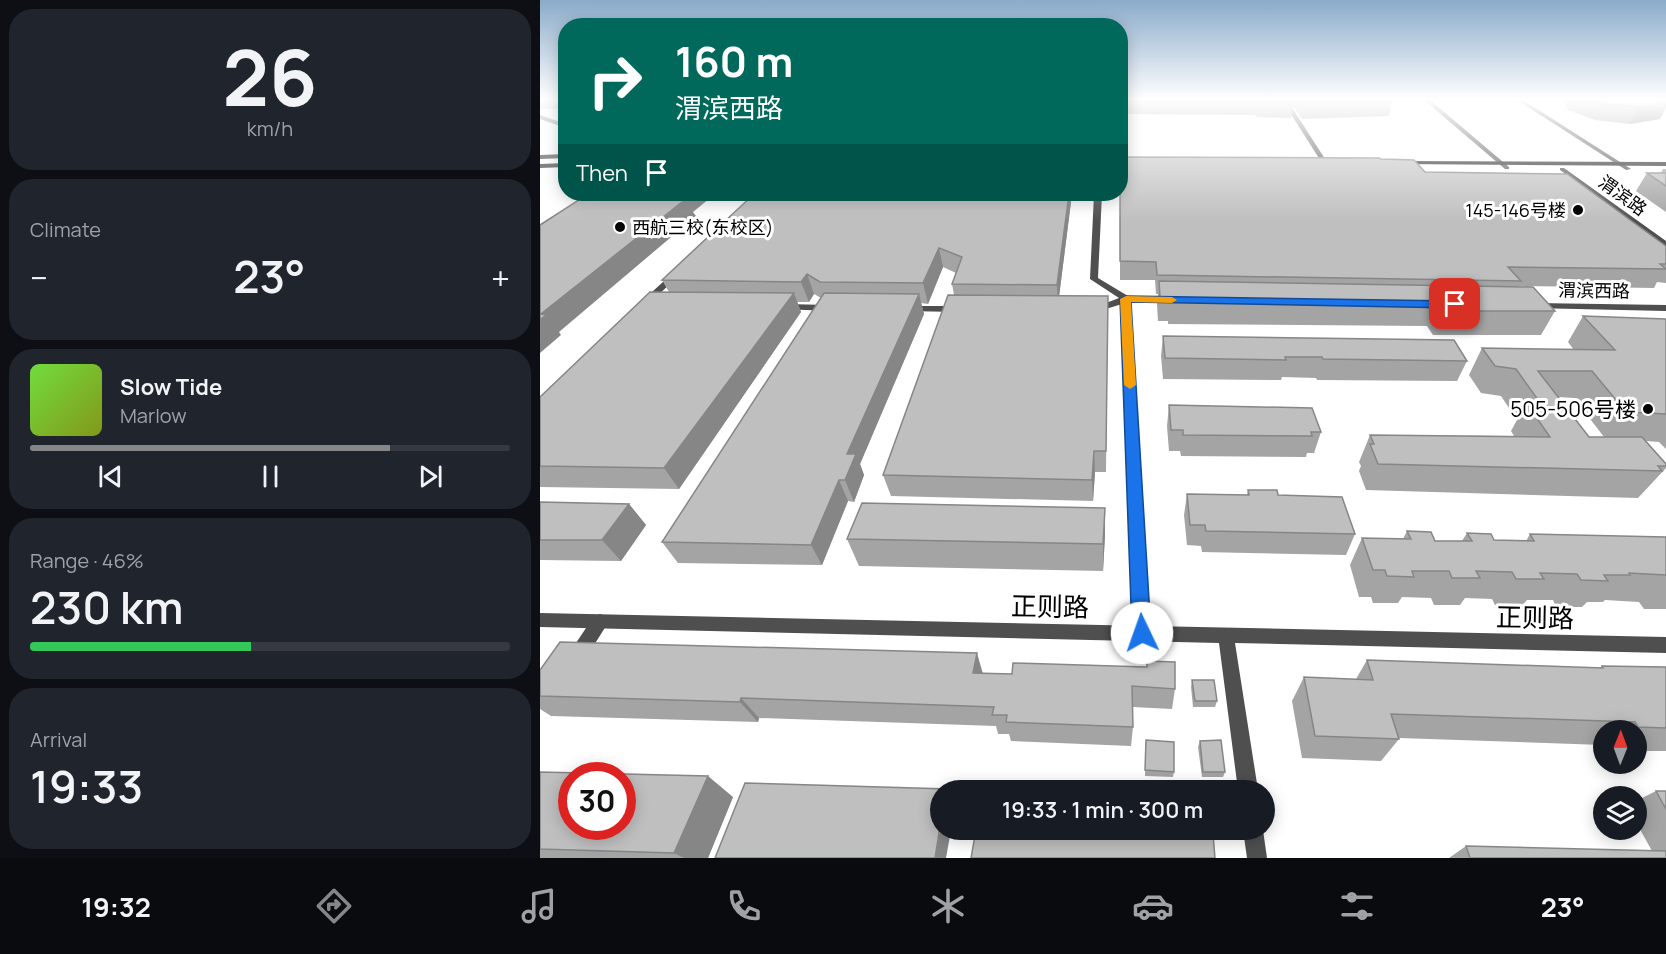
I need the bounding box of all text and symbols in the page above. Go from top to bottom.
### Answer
text: 26 [223,23,317,129]
text: 160 m [675,32,793,90]
icon: right [576,42,654,120]
text: 渭滨西路 [675,89,783,126]
text: km/h [247,115,293,142]
icon: arrive [640,156,673,189]
text: Then [576,158,628,188]
street label: 渭滨路 [1594,169,1652,221]
place label: 145-146号楼 [1466,198,1566,222]
marker: 145-146号楼 [1571,203,1585,217]
place label: 西航三校(东校区) [632,215,773,239]
text: Climate [30,216,101,243]
marker: 西航三校(东校区) [613,220,627,234]
text: 23° [233,245,306,307]
text: − [30,255,48,300]
text: + [491,255,510,300]
street label: 渭滨西路 [1558,277,1630,303]
pin [1429,278,1480,329]
icon: arrive [1438,287,1471,320]
text: Slow Tide [120,372,222,402]
place label: 505-506号楼 [1510,395,1636,423]
text: Marlow [120,402,187,429]
marker: 505-506号楼 [1641,402,1655,416]
icon: previous [94,460,127,493]
icon: pause [254,460,287,493]
icon: next [414,460,447,493]
text: Range · 46% [30,547,144,574]
text: 230 km [30,576,183,638]
street label: 正则路 [1011,587,1089,625]
street label: 正则路 [1496,598,1574,636]
position arrow [1110,601,1174,665]
north arrow [1593,720,1647,774]
map controls [1593,720,1647,840]
text: Arrival [30,726,87,753]
text: 19:33 [30,755,143,817]
speed limit sign: 30 [558,762,636,840]
button: layers [1593,786,1647,840]
text: 19:33 · 1 min · 300 m [1002,795,1203,825]
icon: directions [313,885,355,927]
icon: music [518,885,560,927]
icon: phone [723,885,765,927]
icon: climate [927,885,969,927]
icon: car [1132,885,1174,927]
icon: filters [1336,885,1378,927]
text: 19:32 [81,888,151,925]
text: 23° [1541,888,1585,925]

